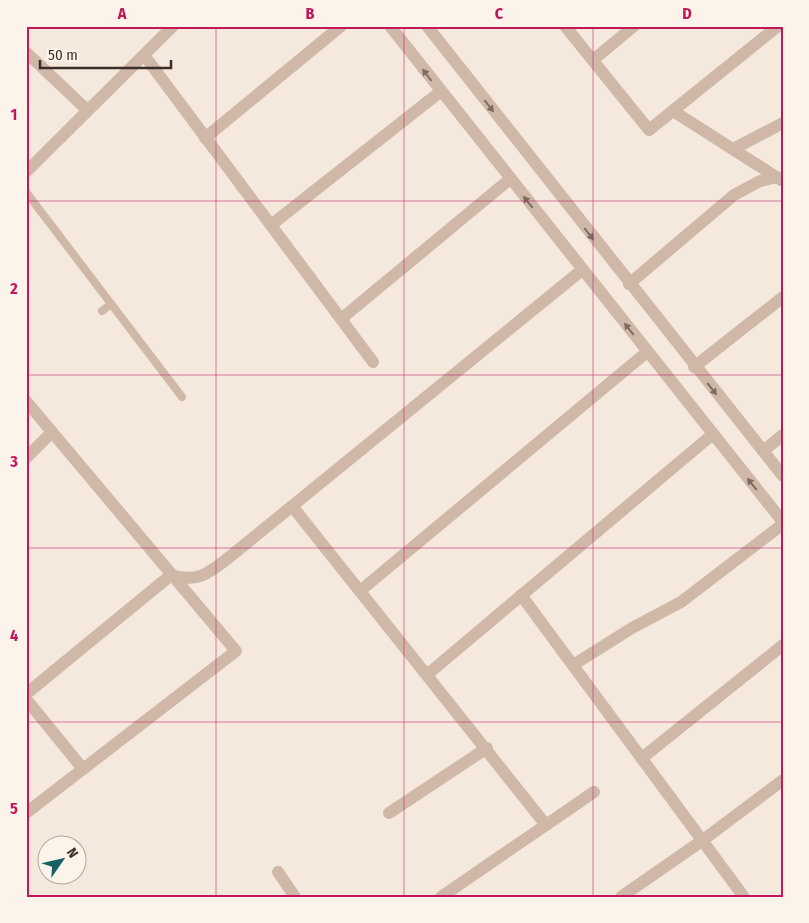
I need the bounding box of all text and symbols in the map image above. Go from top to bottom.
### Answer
text: A [117,4,127,23]
text: B [306,4,315,23]
text: C [495,4,504,23]
text: D [682,4,692,23]
scale bar [40,38,171,70]
text: 50 m [48,46,78,64]
one-way arrow [422,68,432,82]
one-way arrow [484,99,494,113]
text: 1 [11,105,17,124]
one-way arrow [522,196,533,209]
one-way arrow [584,227,595,240]
text: 2 [9,279,18,298]
one-way arrow [624,322,634,336]
one-way arrow [706,382,717,395]
text: 3 [9,452,18,471]
one-way arrow [747,477,758,490]
text: 4 [10,626,18,645]
text: 5 [10,799,18,818]
north arrow [38,836,88,886]
text: N [63,845,82,861]

